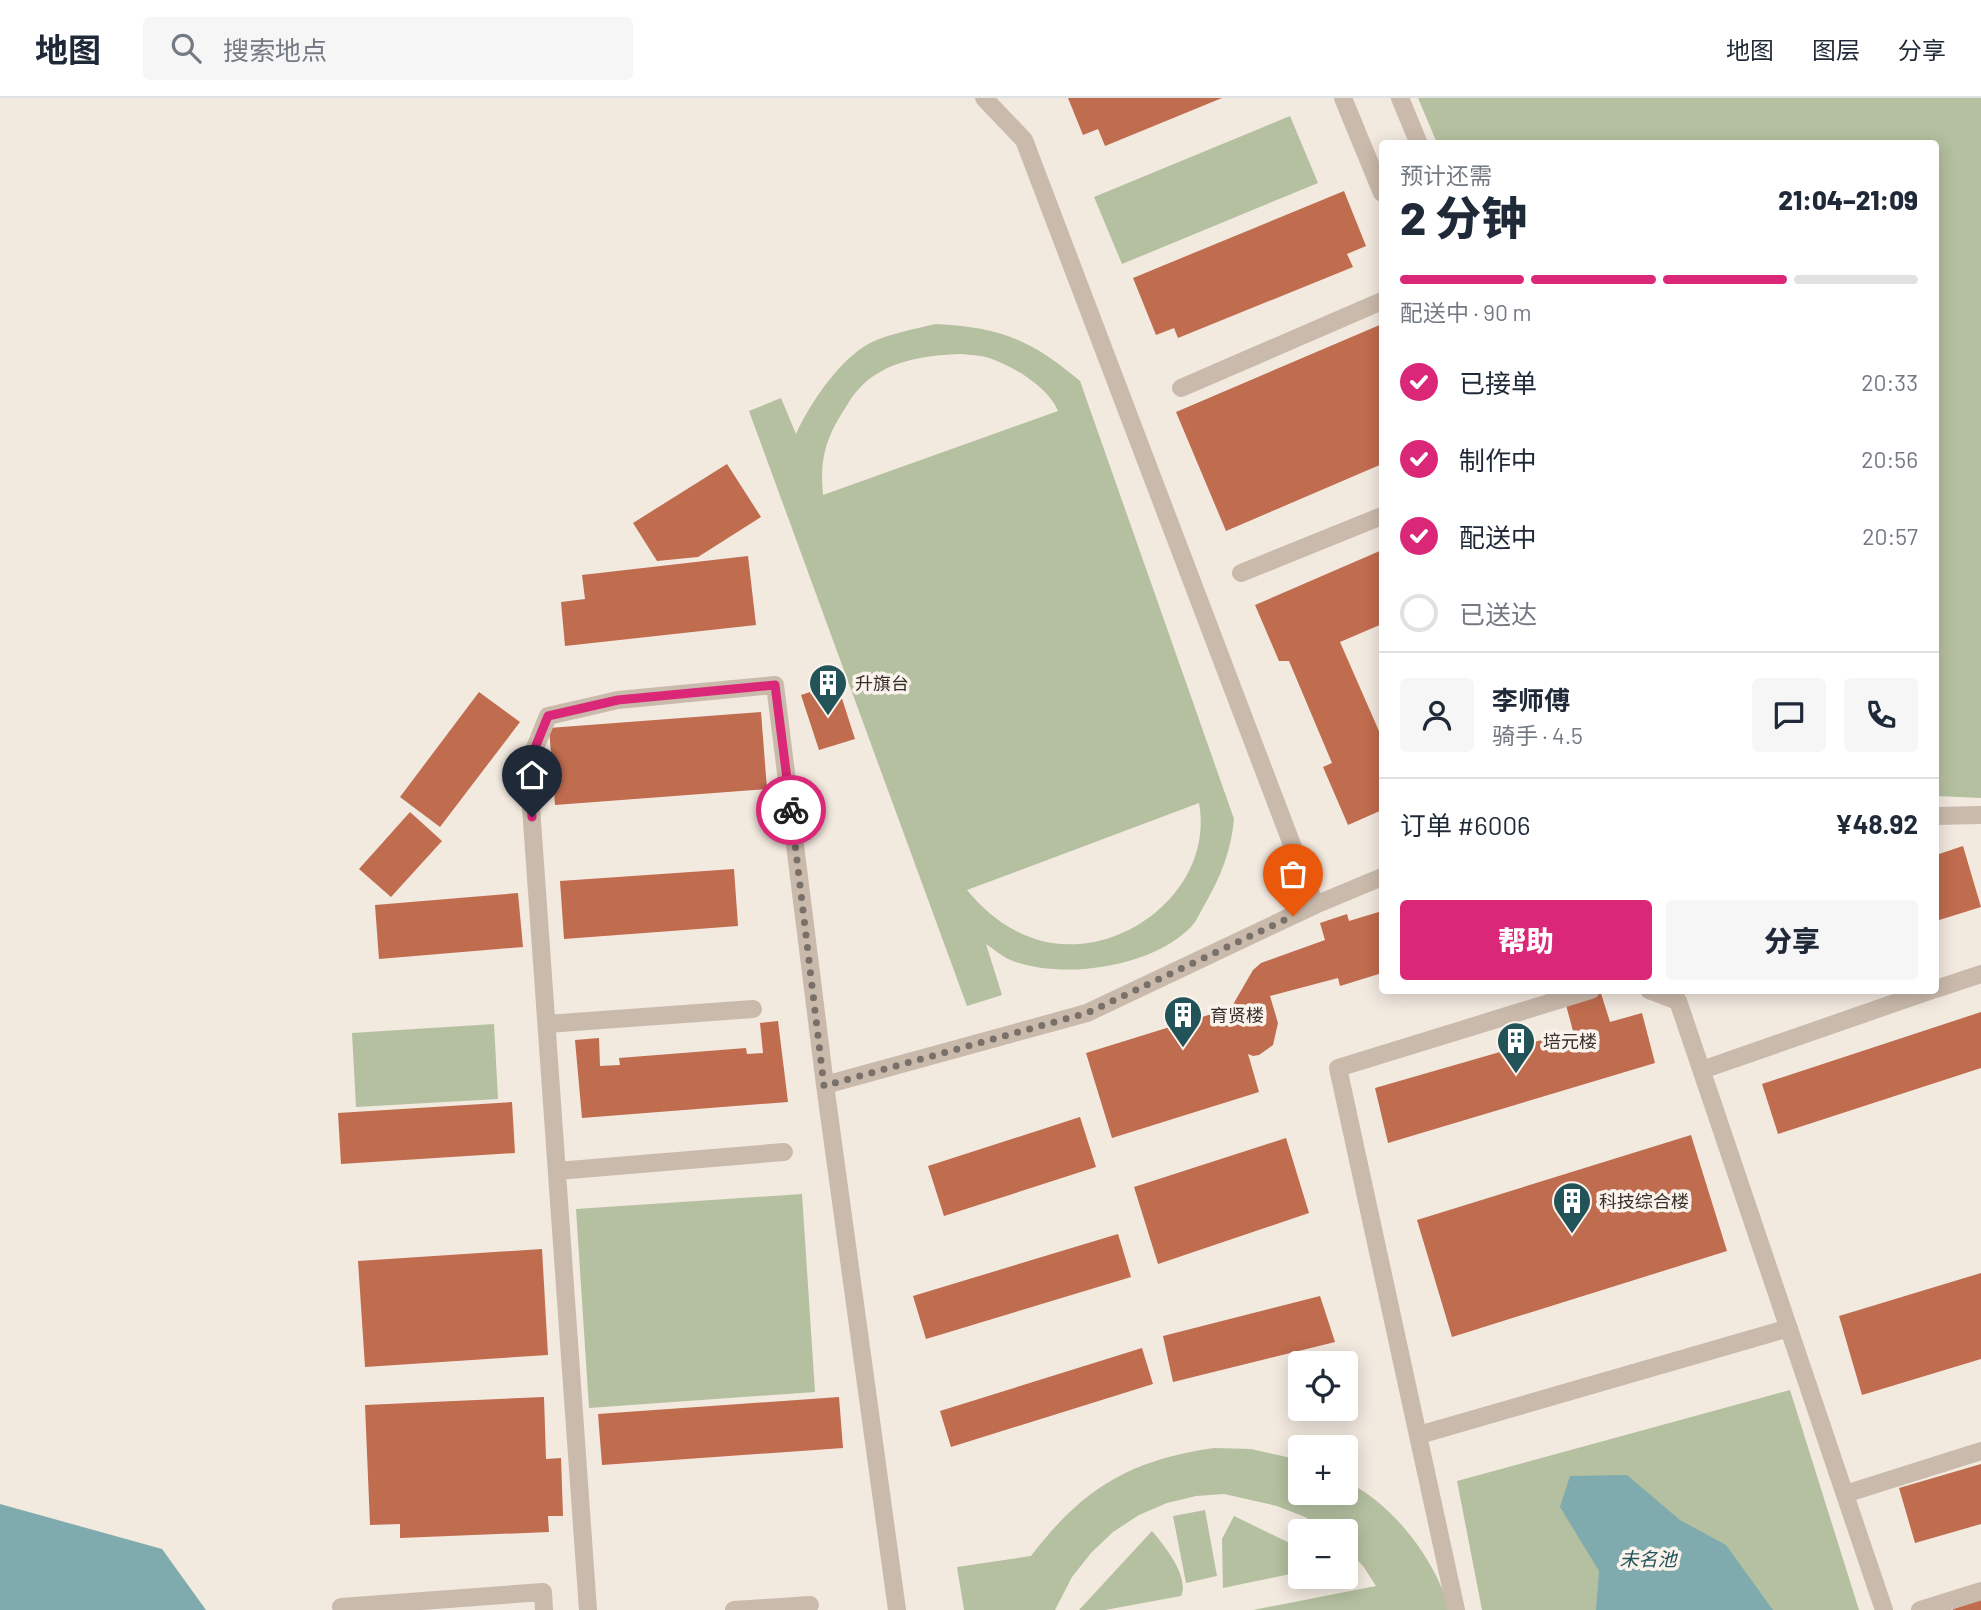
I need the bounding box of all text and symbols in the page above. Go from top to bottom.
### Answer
search box [143,17,633,80]
text: 地图 [35,29,101,69]
icon: search [167,29,205,67]
text: 搜索地点 [223,34,327,65]
text: 地图 [1726,35,1774,64]
text: 图层 [1812,35,1860,64]
text: 分享 [1898,35,1946,64]
text: 预计还需 [1400,161,1492,189]
text: 21:04–21:09 [1778,184,1918,215]
text: 2 分钟 [1400,189,1527,244]
text: 配送中 · 90 m [1400,298,1532,326]
icon: check [1400,363,1438,401]
text: 已接单 [1459,367,1537,398]
text: 20:33 [1861,368,1918,396]
icon: check [1400,440,1438,478]
text: 制作中 [1459,444,1537,475]
text: 20:56 [1861,445,1918,473]
icon: check [1400,517,1438,555]
text: 配送中 [1459,521,1537,552]
text: 20:57 [1862,522,1918,550]
text: 已送达 [1459,598,1537,629]
building icon: 升旗台 [807,662,849,717]
place label: 升旗台 [855,672,909,694]
button: person [1400,678,1474,752]
button: chat [1752,678,1826,752]
button: phone [1844,678,1918,752]
text: 李师傅 [1492,684,1570,715]
text: 骑手 · 4.5 [1492,721,1583,749]
pin [502,745,562,817]
icon: home [513,756,551,794]
courier [756,775,826,845]
icon: bike [772,791,810,829]
text: ¥48.92 [1835,808,1918,839]
text: 订单 #6006 [1400,809,1531,840]
pin [1263,844,1323,916]
icon: bag [1274,855,1312,893]
button: 帮助 [1400,900,1652,980]
button: 分享 [1666,900,1918,980]
building icon: 育贤楼 [1162,994,1204,1049]
place label: 育贤楼 [1210,1004,1264,1026]
building icon: 培元楼 [1495,1020,1537,1075]
place label: 培元楼 [1543,1030,1597,1052]
building icon: 科技综合楼 [1551,1180,1593,1235]
place label: 科技综合楼 [1599,1190,1689,1212]
map controls [1288,1351,1358,1589]
button: locate [1288,1351,1358,1421]
button: + [1288,1435,1358,1505]
button: − [1288,1519,1358,1589]
water label: 未名池 [1619,1547,1678,1570]

